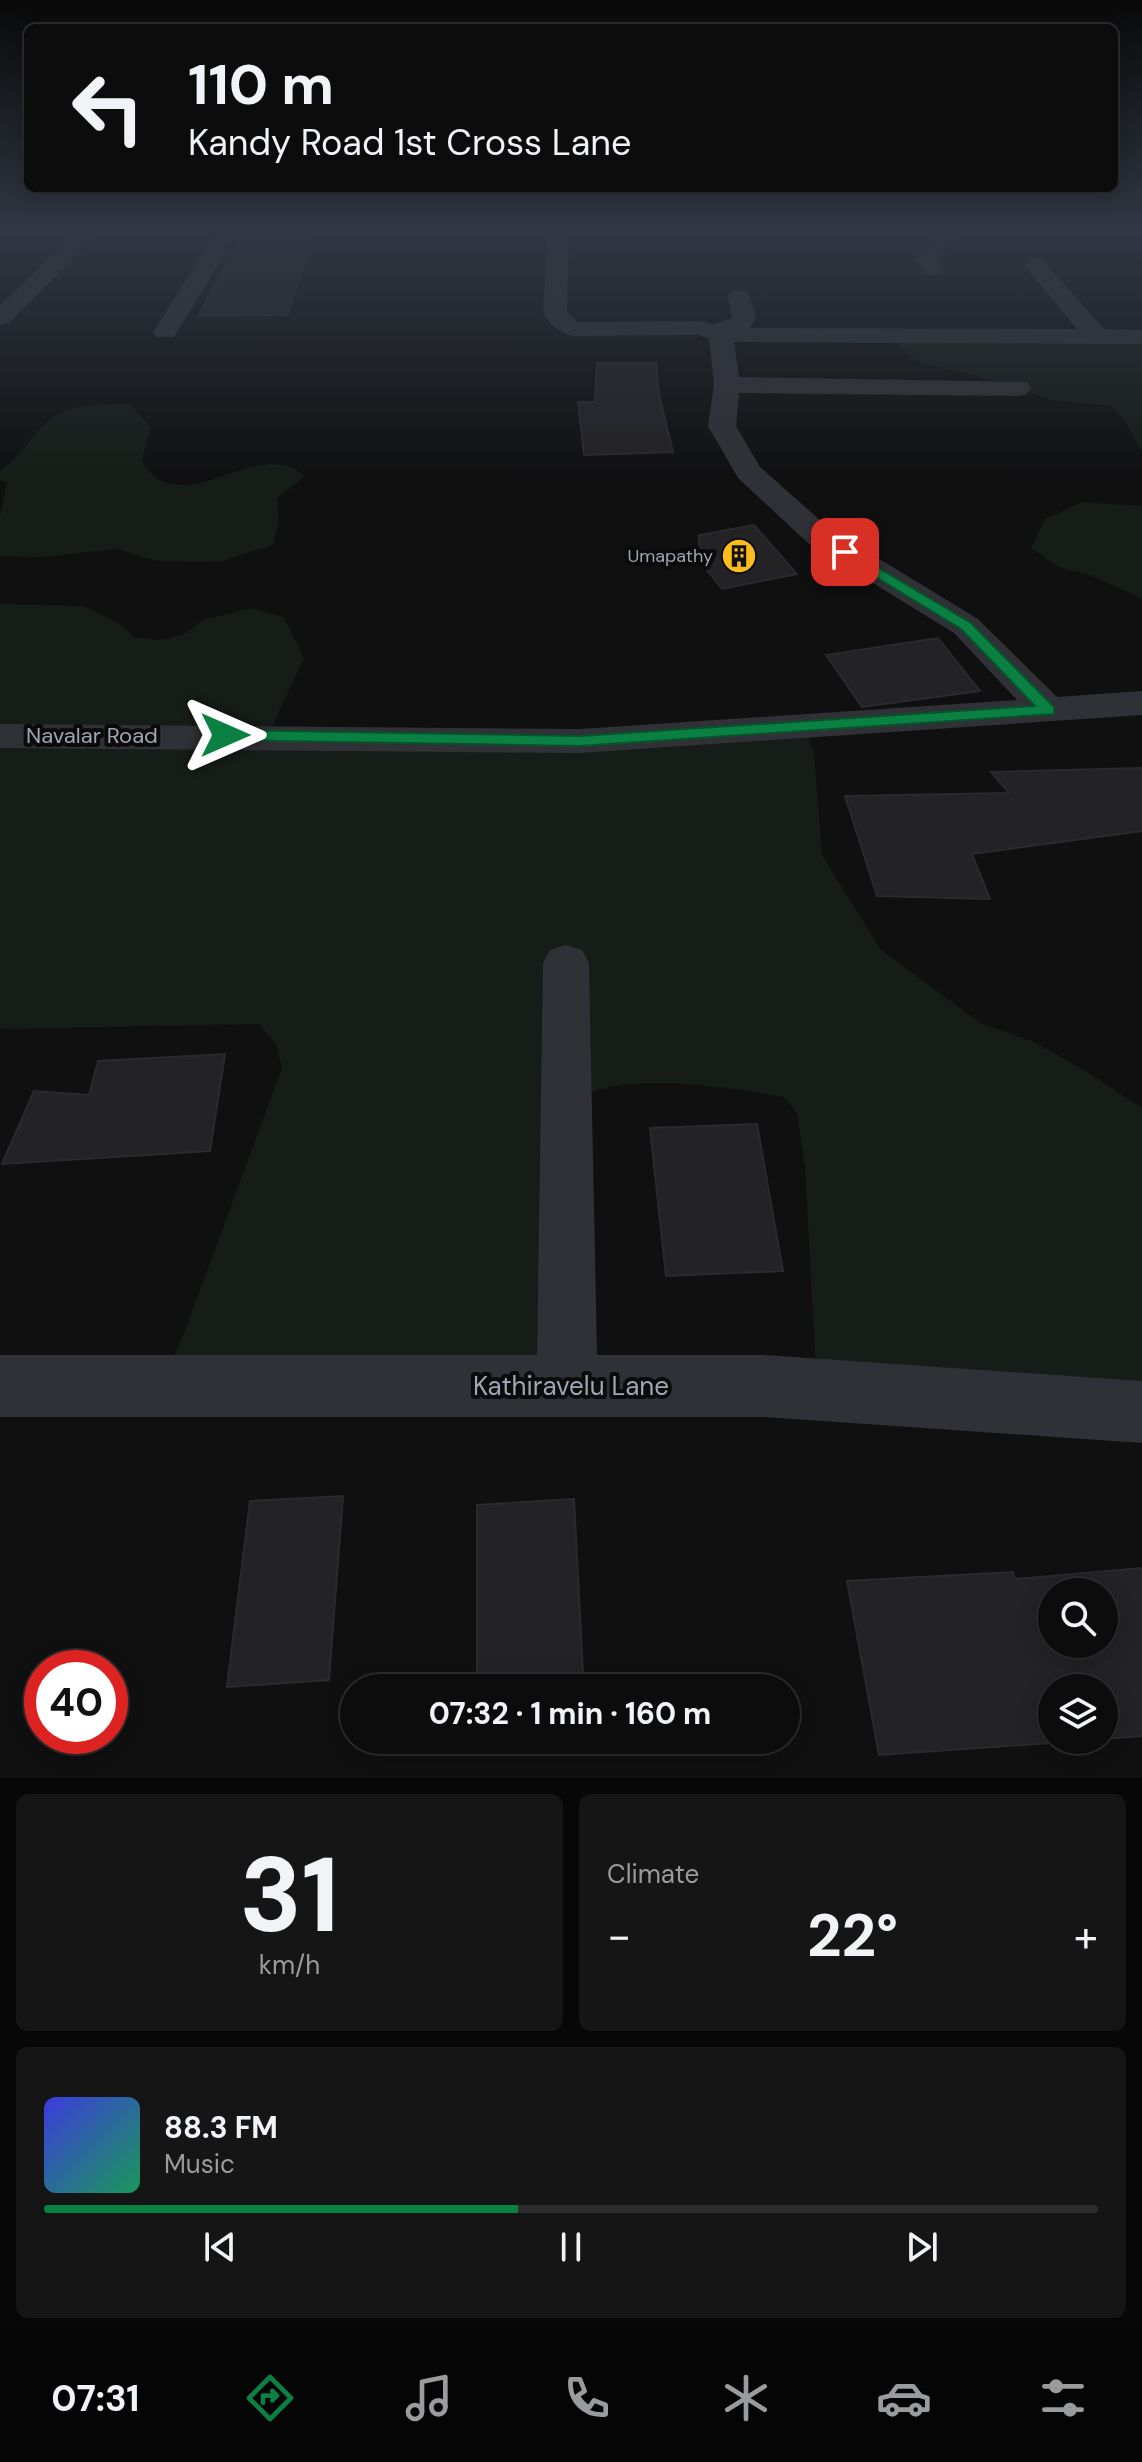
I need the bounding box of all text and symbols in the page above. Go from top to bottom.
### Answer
text: 110 m [188,48,334,121]
icon: left [56,56,160,160]
text: Kandy Road 1st Cross Lane [188,119,631,166]
pin [811,518,879,586]
icon: arrive [823,530,867,574]
building icon: Umapathy [720,537,758,575]
place label: Umapathy [627,544,713,568]
position arrow [183,693,267,777]
street label: Navalar Road [26,721,158,750]
street label: Kathiravelu Lane [473,1369,669,1403]
map controls [1038,1578,1118,1754]
button: search [1038,1578,1118,1658]
speed limit sign: 40 [24,1650,128,1754]
button: layers [1038,1674,1118,1754]
text: 07:32 · 1 min · 160 m [429,1694,711,1733]
text: 31 [240,1828,339,1963]
text: Climate [607,1857,699,1891]
text: 22° [807,1896,898,1975]
text: − [607,1907,631,1965]
text: + [1074,1907,1098,1965]
text: km/h [259,1948,320,1982]
text: 88.3 FM [164,2108,278,2147]
text: Music [164,2147,235,2181]
icon: previous [198,2225,242,2269]
icon: pause [549,2225,593,2269]
icon: next [900,2225,944,2269]
icon: directions [242,2370,298,2426]
icon: music [401,2370,457,2426]
icon: phone [559,2370,615,2426]
icon: climate [718,2370,774,2426]
icon: car [876,2370,932,2426]
icon: filters [1035,2370,1091,2426]
text: 07:31 [51,2375,139,2422]

